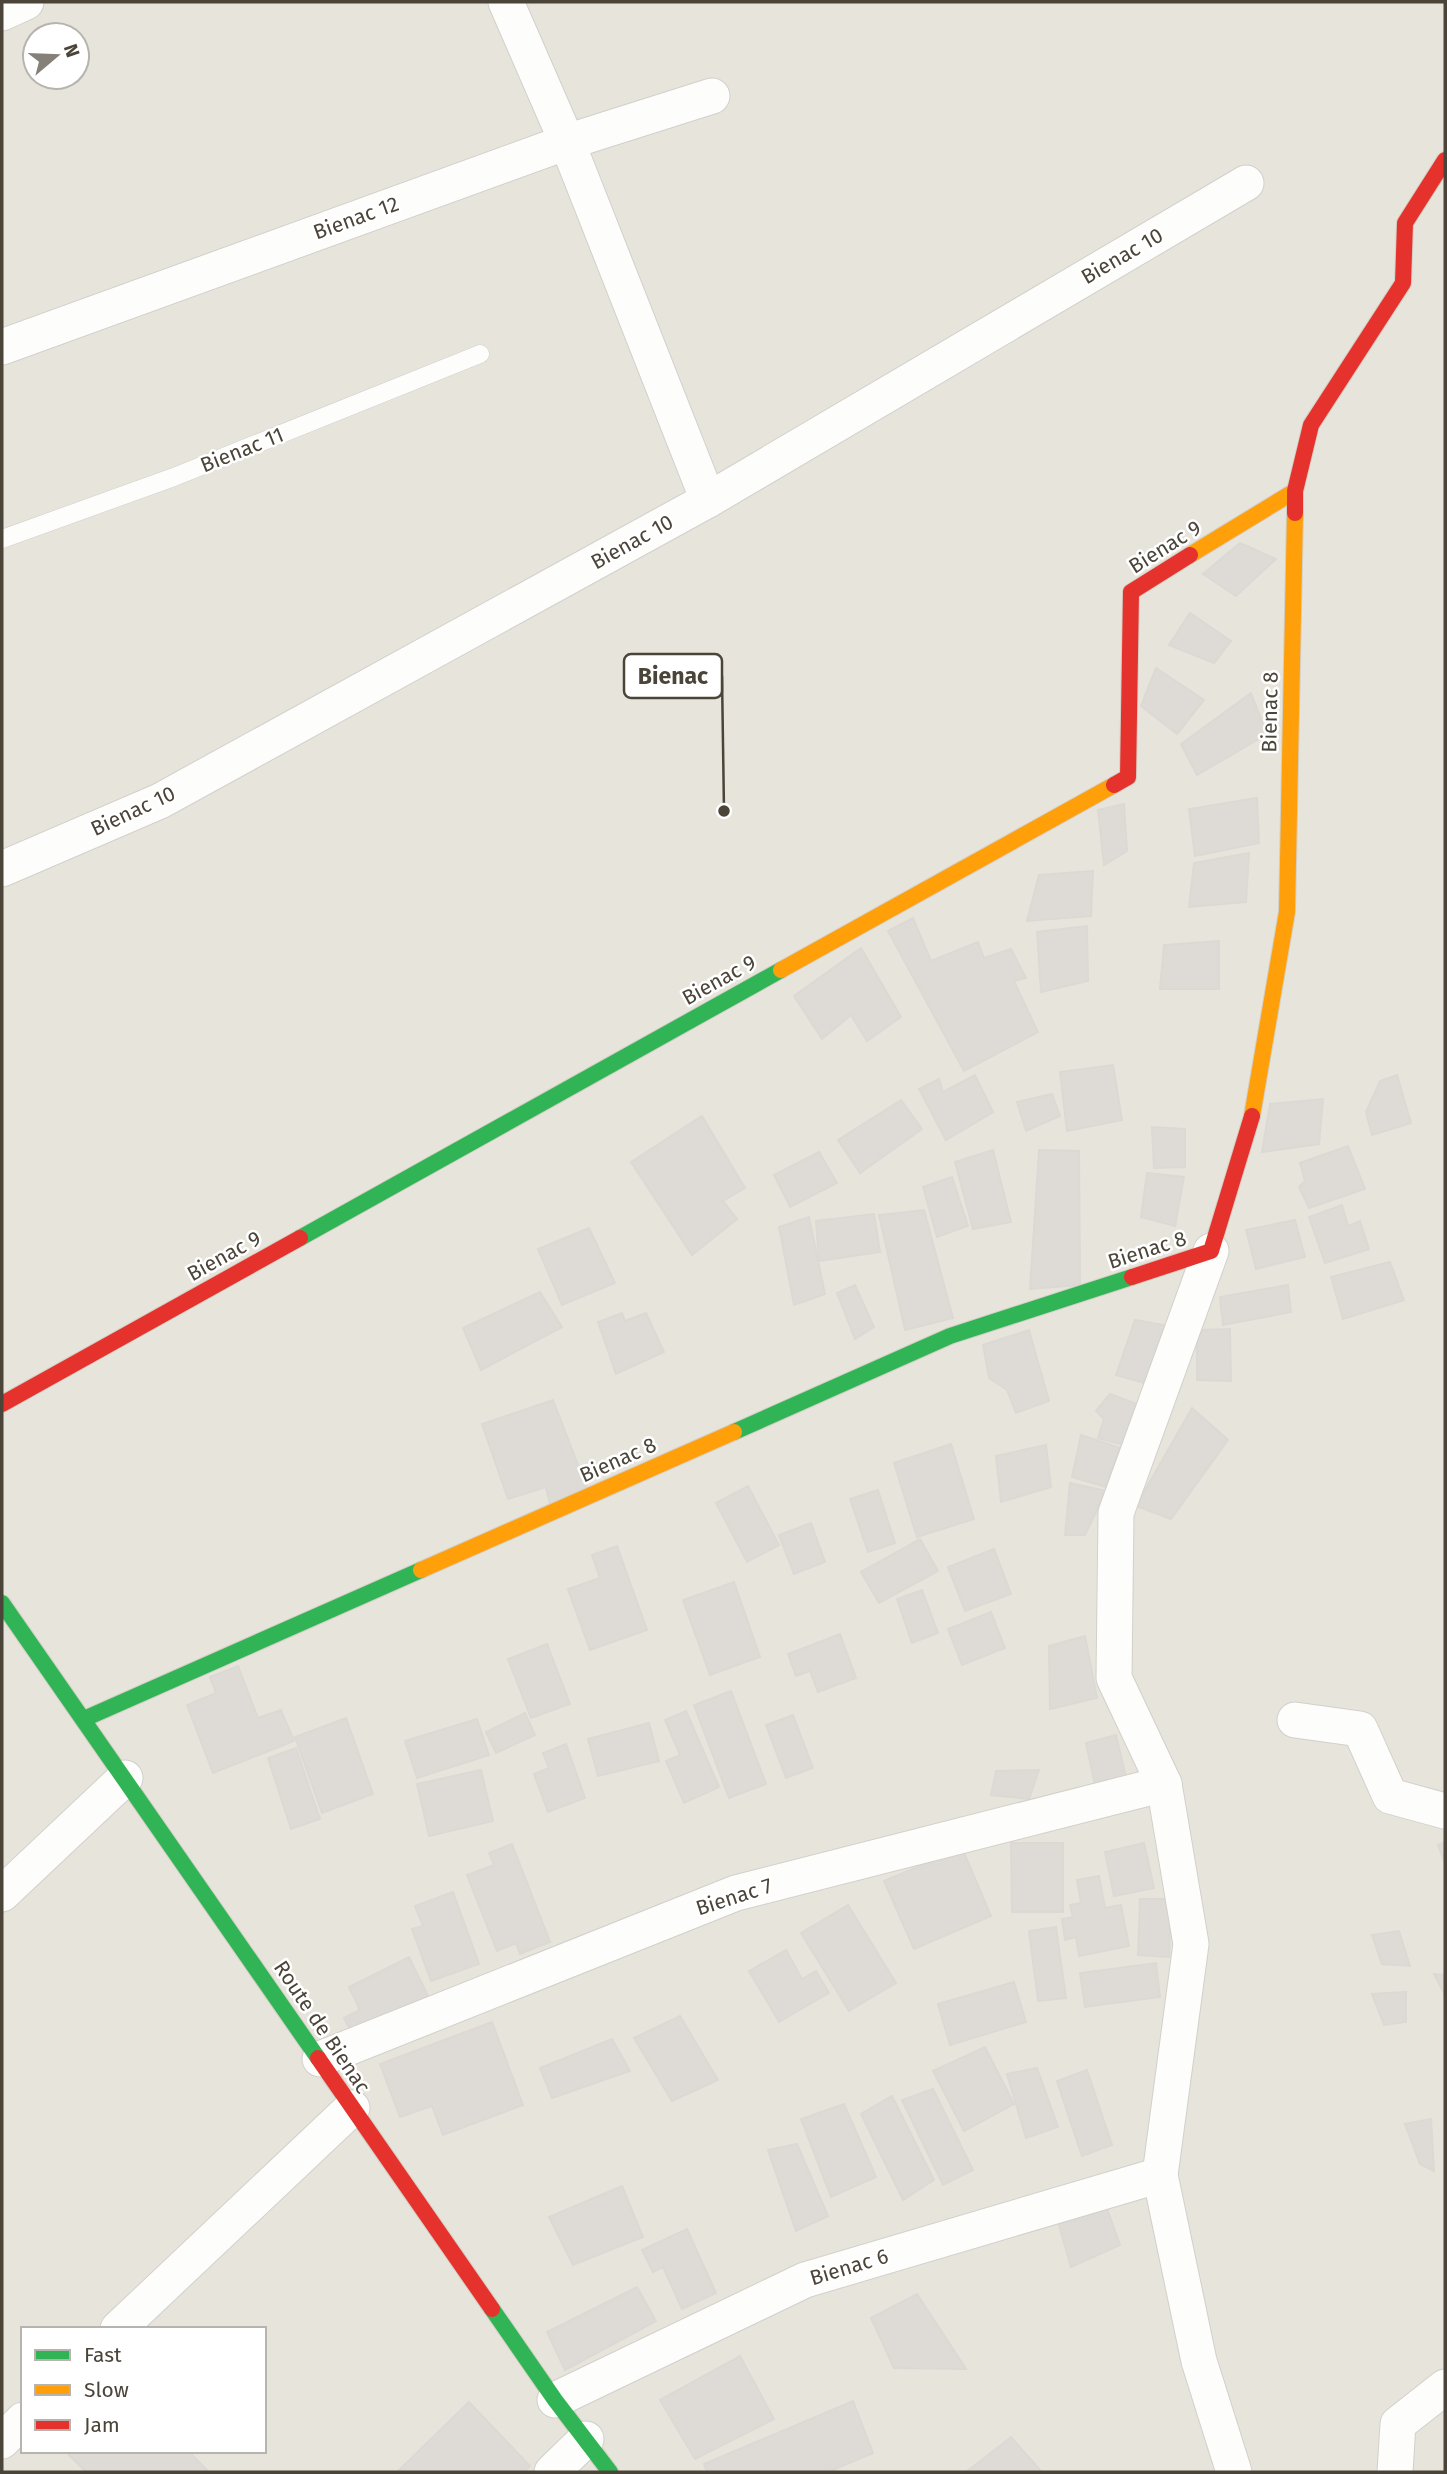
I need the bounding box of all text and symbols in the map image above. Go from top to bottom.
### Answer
north arrow [21,21,91,91]
text: N [59,41,85,60]
street label: Bienac 12 [310,191,402,245]
street label: Bienac 10 [1076,222,1168,290]
street label: Bienac 11 [197,422,287,478]
street label: Bienac 10 [586,509,678,575]
street label: Bienac 9 [1124,515,1206,579]
callout: Bienac [624,654,722,698]
text: Bienac [638,662,708,690]
street label: Bienac 8 [1256,671,1284,753]
street label: Bienac 10 [87,780,179,842]
street label: Bienac 9 [677,949,761,1011]
street label: Bienac 9 [182,1225,266,1287]
street label: Bienac 8 [1104,1225,1190,1275]
street label: Bienac 8 [576,1432,660,1488]
street label: Bienac 7 [693,1872,775,1922]
street label: Route de Bienac [268,1956,376,2098]
street label: Bienac 6 [807,2243,891,2291]
legend [21,2327,266,2453]
text: Fast [84,2342,122,2368]
text: Slow [84,2377,129,2403]
text: Jam [84,2412,120,2438]

